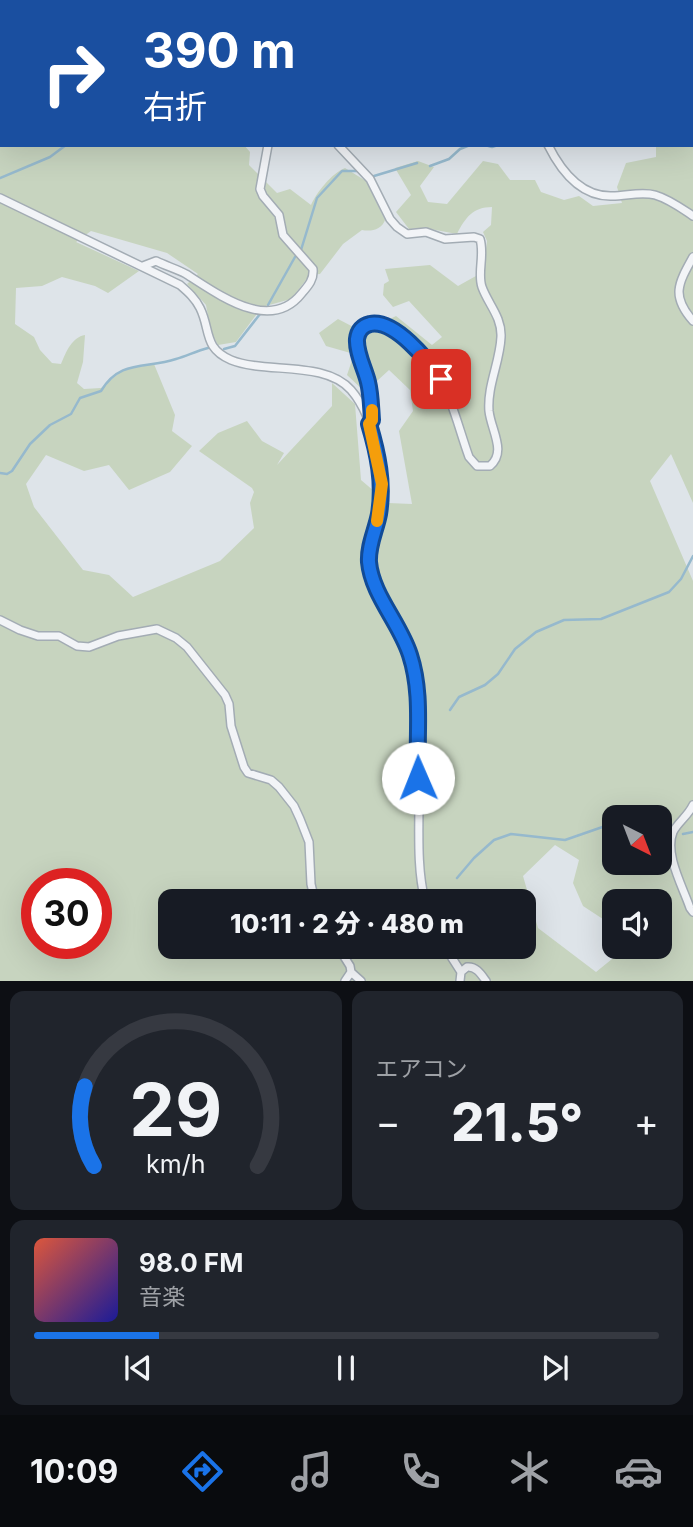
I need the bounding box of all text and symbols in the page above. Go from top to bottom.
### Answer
text: 390 m [143,21,296,80]
icon: right [28,28,119,119]
text: 右折 [143,87,207,126]
pin [411,349,471,409]
icon: arrive [422,360,460,398]
position arrow [381,741,455,815]
north arrow [602,805,672,875]
map controls [602,805,672,959]
speed limit sign: 30 [21,868,112,959]
button: sound [602,889,672,959]
text: 10:11 · 2 分 · 480 m [230,908,464,939]
text: エアコン [376,1055,468,1083]
text: 29 [129,1066,222,1155]
text: 21.5° [451,1091,583,1154]
text: − [376,1099,401,1145]
text: + [634,1099,659,1145]
text: km/h [146,1149,205,1179]
text: 98.0 FM [139,1247,243,1278]
text: 音楽 [139,1283,185,1311]
icon: previous [119,1349,157,1387]
icon: pause [327,1349,365,1387]
icon: next [536,1349,574,1387]
icon: directions [178,1447,227,1496]
icon: music [287,1447,336,1496]
icon: phone [396,1447,445,1496]
icon: climate [505,1447,554,1496]
icon: car [614,1447,663,1496]
text: 10:09 [30,1452,118,1491]

